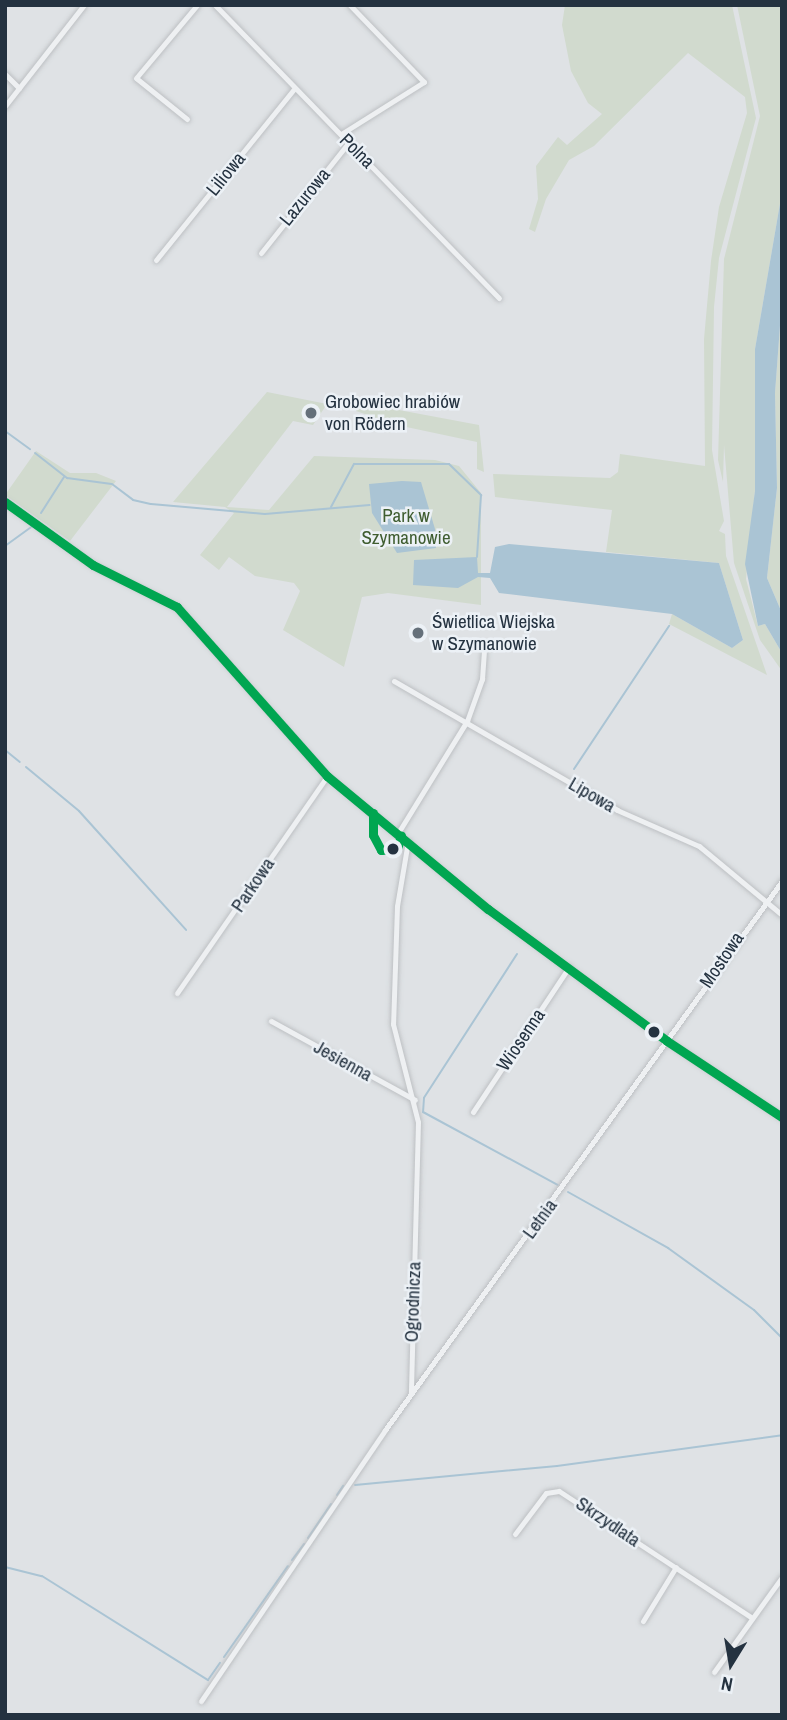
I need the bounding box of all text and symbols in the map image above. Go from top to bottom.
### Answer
street label: Polna [335,129,379,173]
street label: Liliowa [202,148,250,200]
street label: Lazurowa [275,164,335,230]
place label: Grobowiec hrabiów von Rödern [325,391,460,435]
marker: Grobowiec hrabiów von Rödern [303,405,319,421]
park label: Park w Szymanowie [361,505,451,549]
place label: Świetlica Wiejska w Szymanowie [432,611,555,655]
marker: Świetlica Wiejska w Szymanowie [410,625,426,641]
street label: Lipowa [565,773,619,817]
unlabelled marker [386,842,400,856]
street label: Parkowa [227,854,279,916]
street label: Mostowa [695,928,749,992]
street label: Wiosenna [492,1005,550,1075]
unlabelled marker [647,1025,661,1039]
street label: Jesienna [310,1036,376,1086]
street label: Letnia [518,1195,562,1243]
street label: Ogrodnicza [400,1261,426,1343]
street label: Skrzydlata [571,1492,645,1552]
north arrow [696,1629,766,1699]
text: N [719,1671,735,1698]

